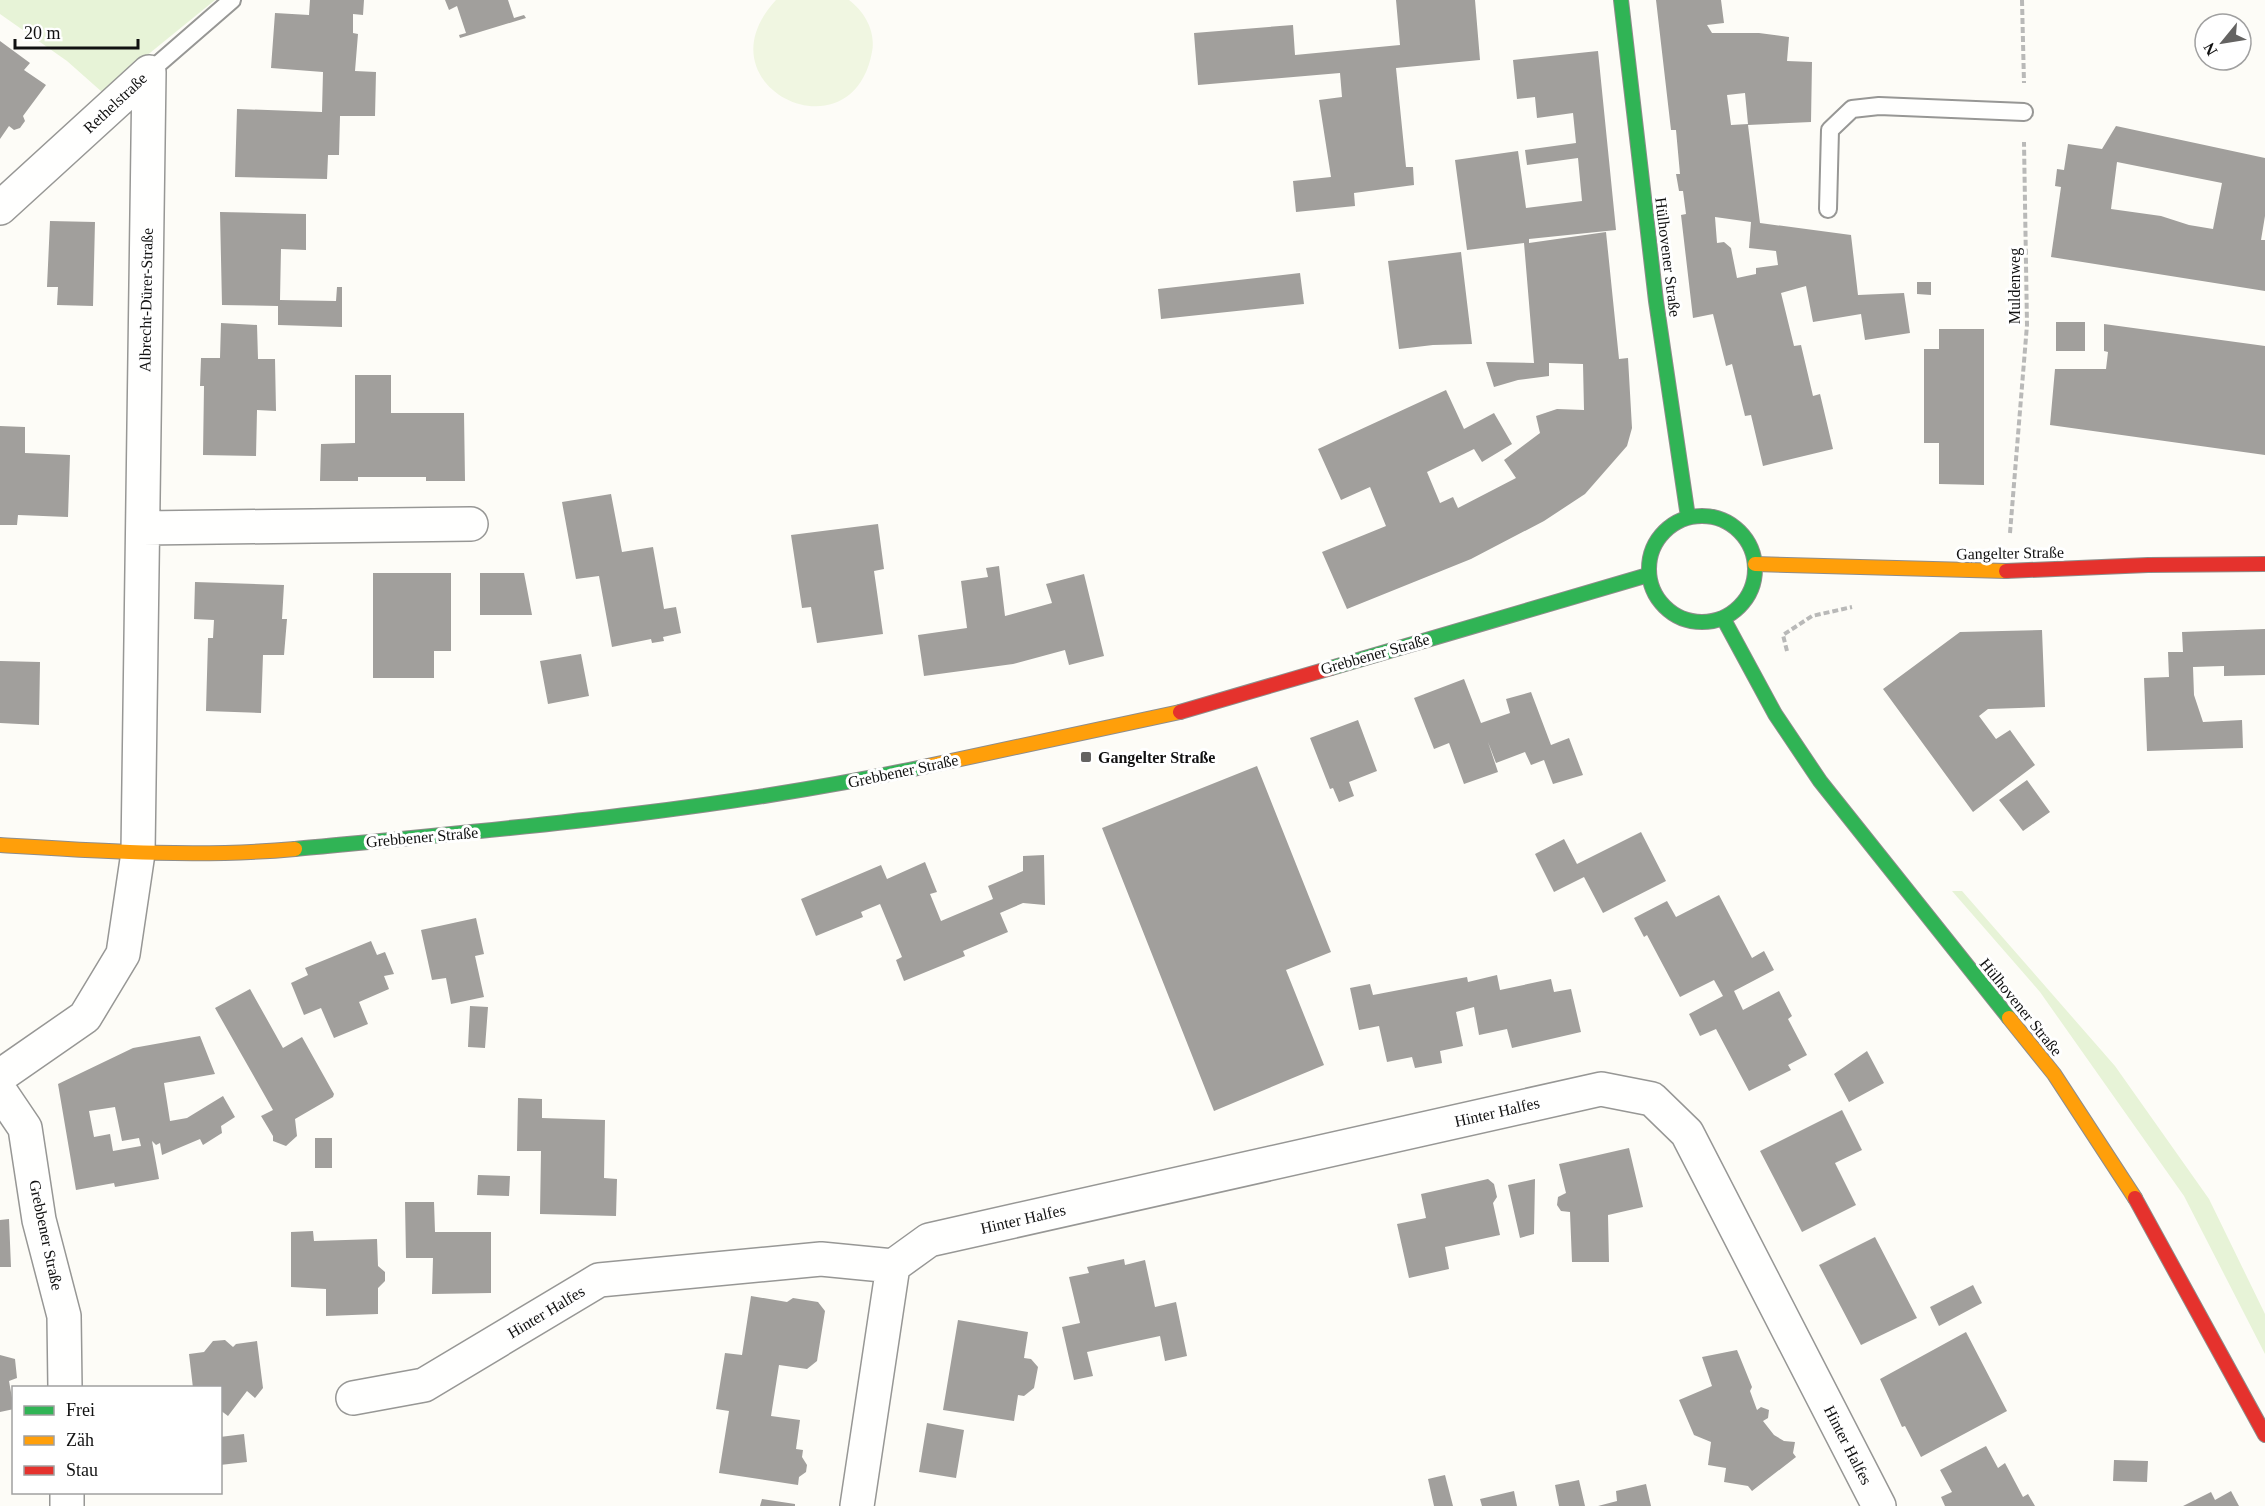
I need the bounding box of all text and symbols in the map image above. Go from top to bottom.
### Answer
scale bar [15,12,138,50]
north arrow [2193,12,2253,72]
text: 20 m [24,23,61,43]
text: N [2200,40,2221,59]
street label: Rethelstraße [80,70,150,136]
street label: Hülhovener Straße [1652,196,1684,318]
street label: Albrecht-Dürer-Straße [136,228,156,372]
street label: Muldenweg [2006,248,2024,324]
street label: Gangelter Straße [1956,544,2064,563]
street label: Grebbener Straße [1319,630,1431,678]
place label: Gangelter Straße [1098,749,1215,767]
marker: Gangelter Straße [1079,750,1093,764]
street label: Grebbener Straße [846,751,960,791]
street label: Grebbener Straße [365,824,479,850]
street label: Hülhovener Straße [1977,955,2065,1059]
street label: Hinter Halfes [1453,1094,1541,1130]
street label: Grebbener Straße [26,1178,66,1292]
street label: Hinter Halfes [979,1201,1067,1237]
street label: Hinter Halfes [504,1282,588,1342]
legend [12,1386,222,1494]
text: Frei [66,1400,95,1420]
street label: Hinter Halfes [1821,1403,1875,1487]
text: Zäh [66,1430,94,1450]
text: Stau [66,1460,98,1480]

